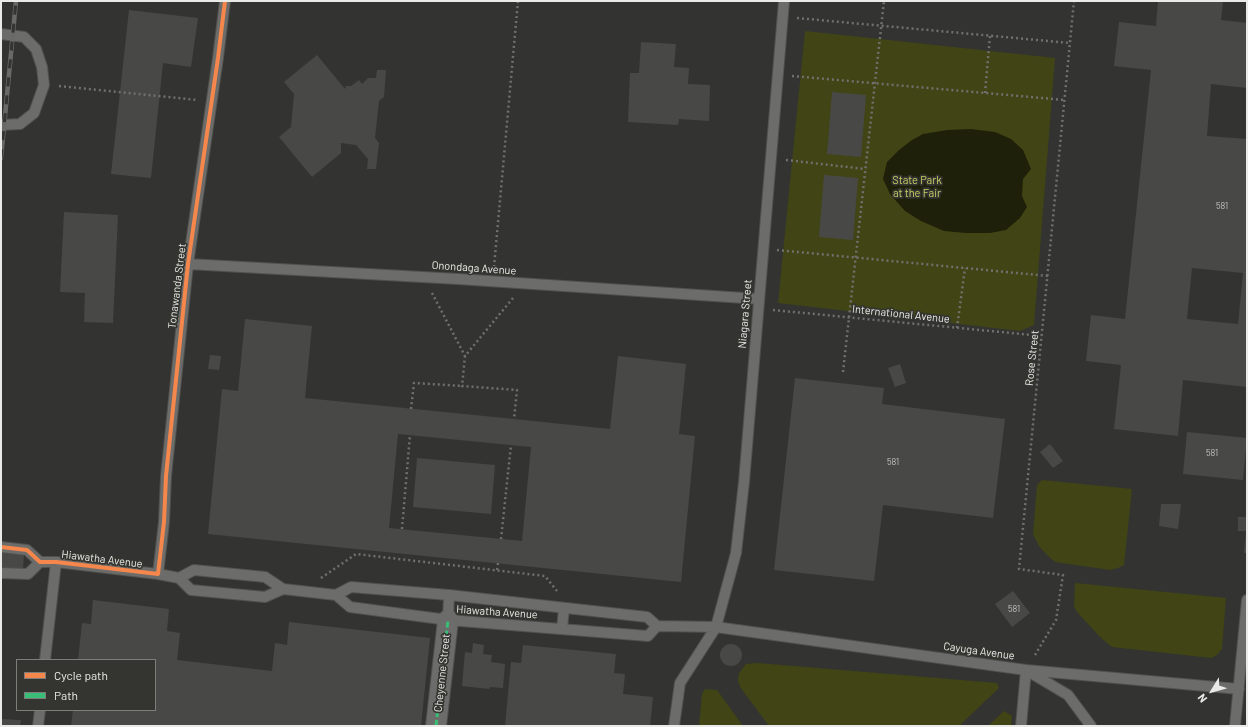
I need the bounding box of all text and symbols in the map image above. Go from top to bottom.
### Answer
park label: State Park at the Fair [892,173,942,199]
house number: 581 [1216,201,1228,211]
street label: Tonawanda Street [165,242,189,330]
street label: Onondaga Avenue [431,258,517,278]
street label: Niagara Street [735,279,755,349]
street label: International Avenue [852,302,950,326]
street label: Rose Street [1023,329,1041,387]
house number: 581 [1206,448,1218,458]
house number: 581 [887,457,899,467]
street label: Hiawatha Avenue [61,547,143,571]
street label: Hiawatha Avenue [456,603,538,621]
house number: 581 [1008,604,1020,614]
street label: Cheyenne Street [431,633,453,713]
street label: Cayuga Avenue [943,639,1015,663]
legend [16,659,156,711]
text: Cycle path [54,668,108,682]
north arrow [1192,671,1232,711]
text: Path [54,688,78,702]
text: N [1195,692,1209,705]

